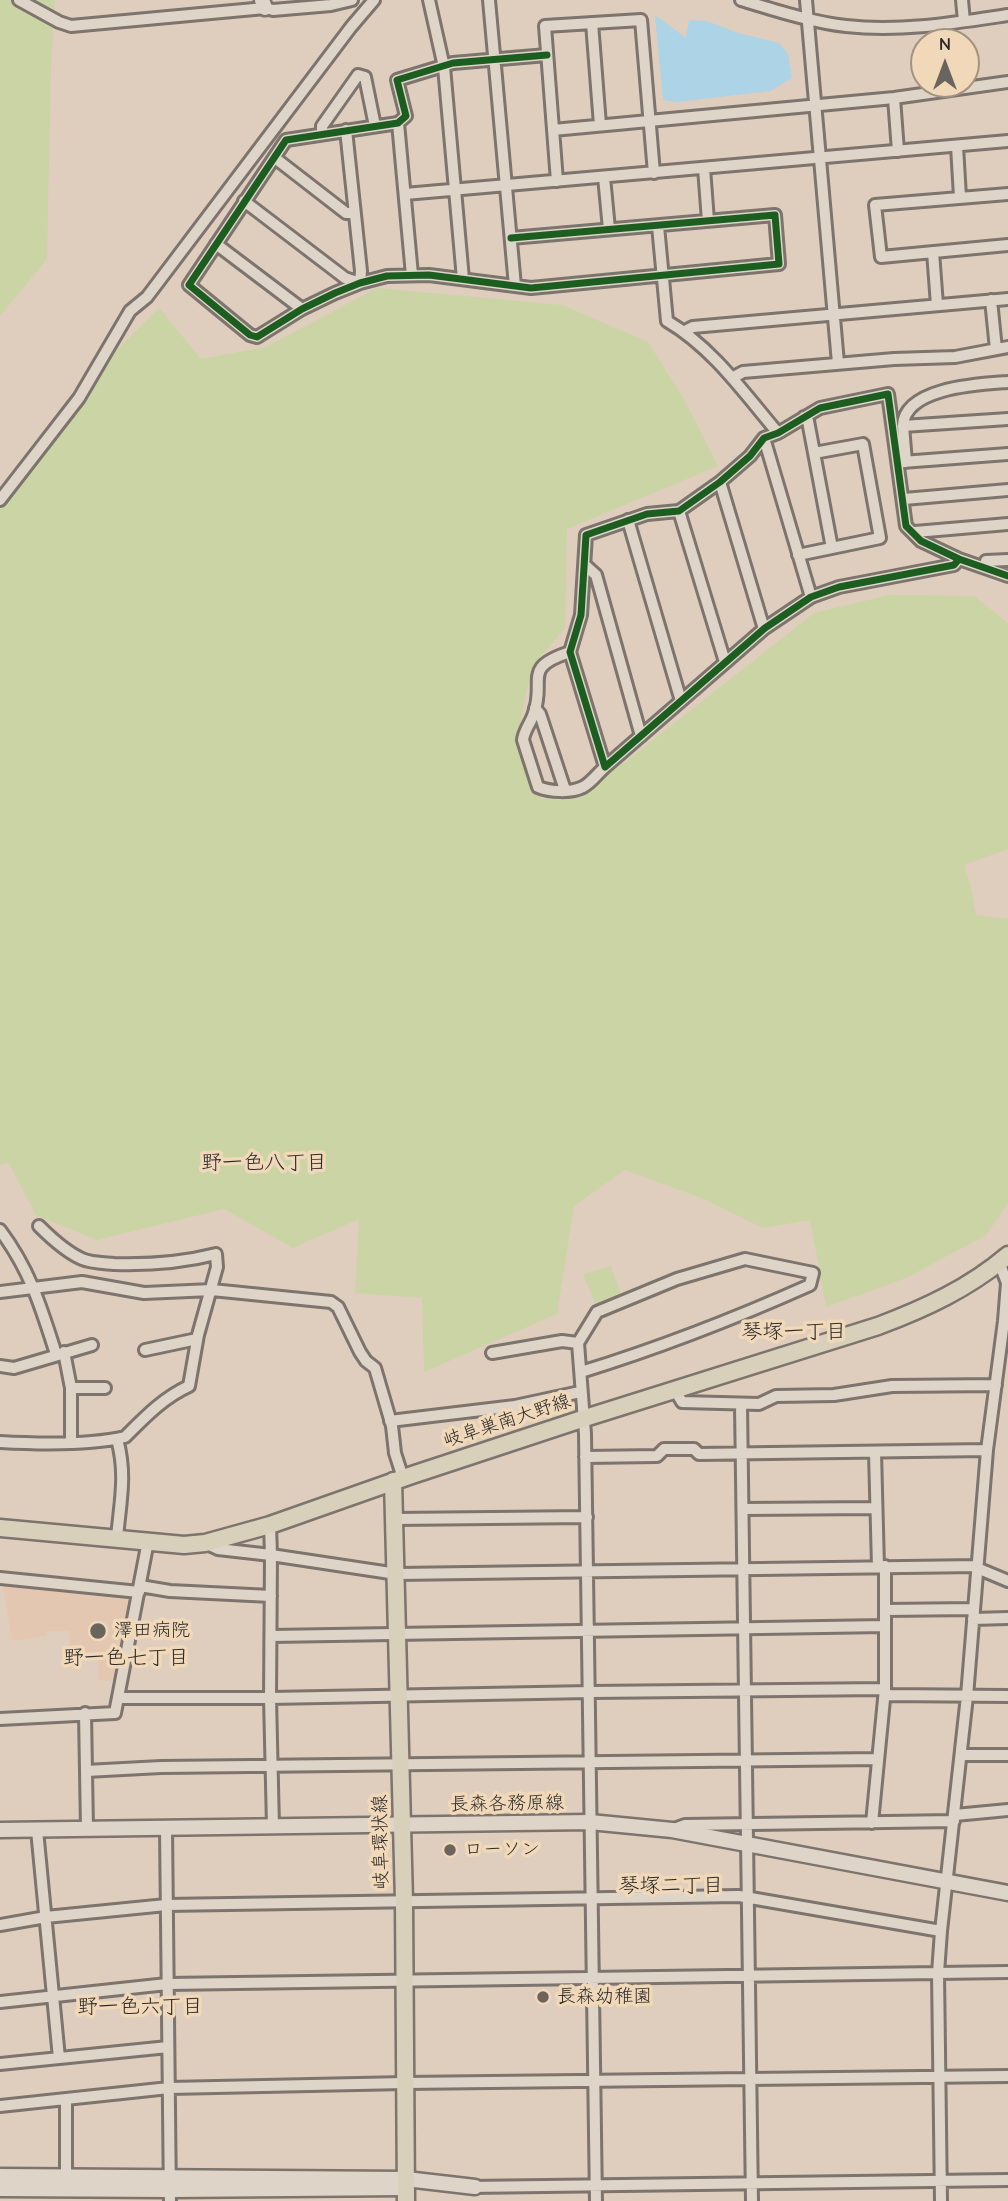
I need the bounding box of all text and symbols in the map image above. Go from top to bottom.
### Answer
north arrow [910,28,980,98]
text: N [939,33,951,55]
district label: 野一色八丁目 [201,1150,327,1176]
district label: 琴塚一丁目 [742,1319,846,1345]
street label: 岐阜巣南大野線 [440,1390,574,1452]
place label: 澤田病院 [114,1620,190,1642]
marker: 澤田病院 [88,1621,108,1641]
district label: 野一色七丁目 [63,1645,189,1671]
street label: 長森各務原線 [450,1792,564,1816]
street label: 岐阜環状線 [369,1794,393,1890]
place label: ローソン [464,1839,540,1861]
marker: ローソン [442,1842,458,1858]
district label: 琴塚二丁目 [619,1873,723,1899]
place label: 長森幼稚園 [557,1986,652,2008]
marker: 長森幼稚園 [535,1989,551,2005]
district label: 野一色六丁目 [77,1994,203,2020]

